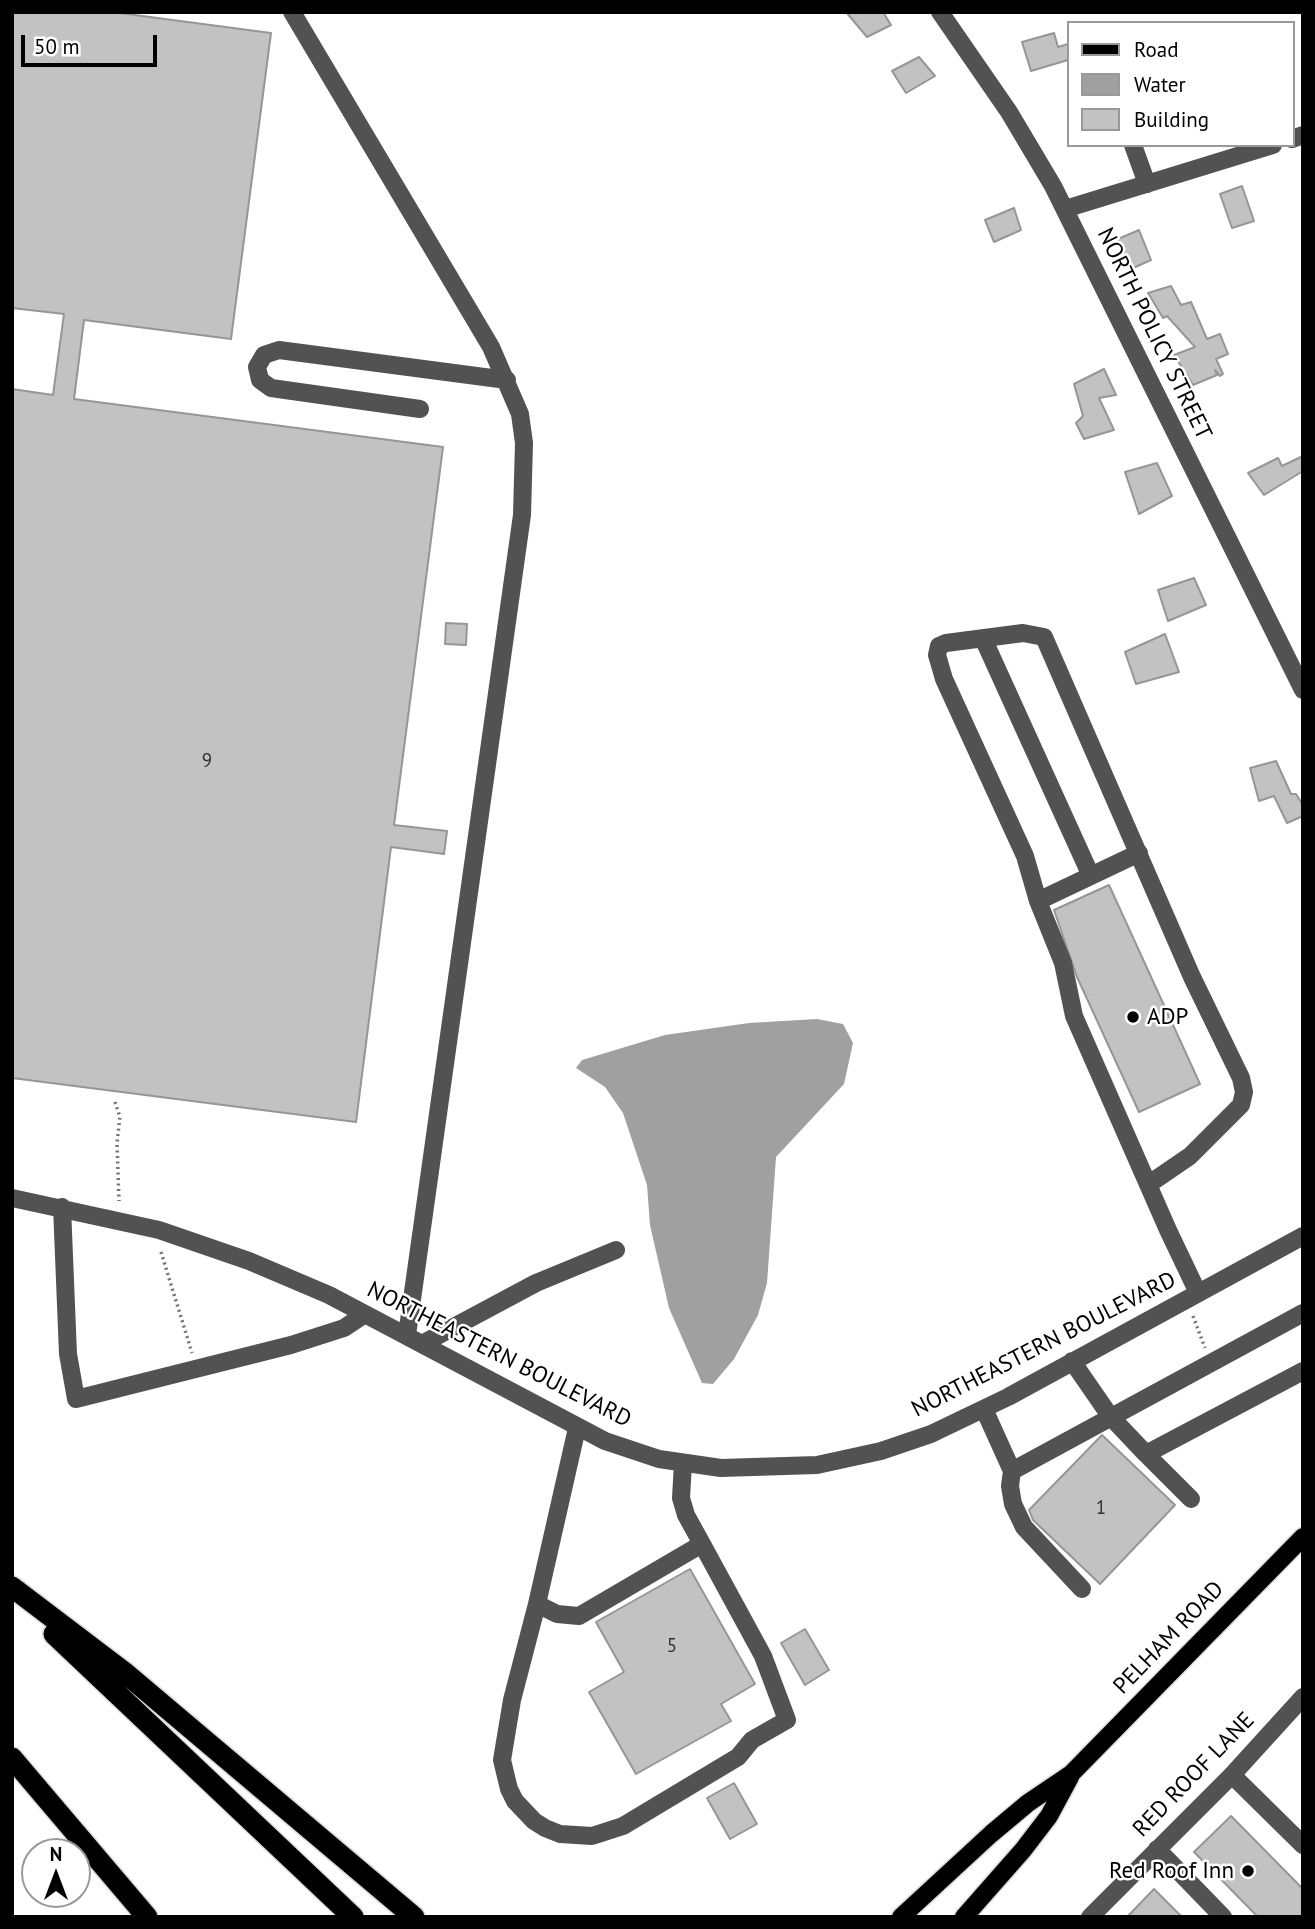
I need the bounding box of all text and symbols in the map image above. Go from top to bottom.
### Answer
scale bar [24,21,161,65]
legend [1066,21,1294,147]
text: 50 m [34,33,80,60]
text: Road [1134,36,1178,63]
text: Water [1134,71,1186,98]
text: Building [1134,106,1209,133]
street label: NORTH POLICY STREET [1091,224,1217,444]
house number: 9 [202,751,212,773]
place label: ADP [1147,1003,1188,1031]
marker: ADP [1125,1009,1141,1025]
street label: NORTHEASTERN BOULEVARD [907,1266,1181,1424]
street label: NORTHEASTERN BOULEVARD [362,1276,636,1434]
house number: 1 [1096,1498,1106,1520]
street label: PELHAM ROAD [1108,1576,1230,1700]
house number: 5 [667,1636,677,1658]
street label: RED ROOF LANE [1128,1707,1260,1843]
north arrow [21,1838,91,1908]
text: N [50,1842,62,1866]
place label: Red Roof Inn [1109,1857,1234,1885]
marker: Red Roof Inn [1240,1863,1256,1879]

